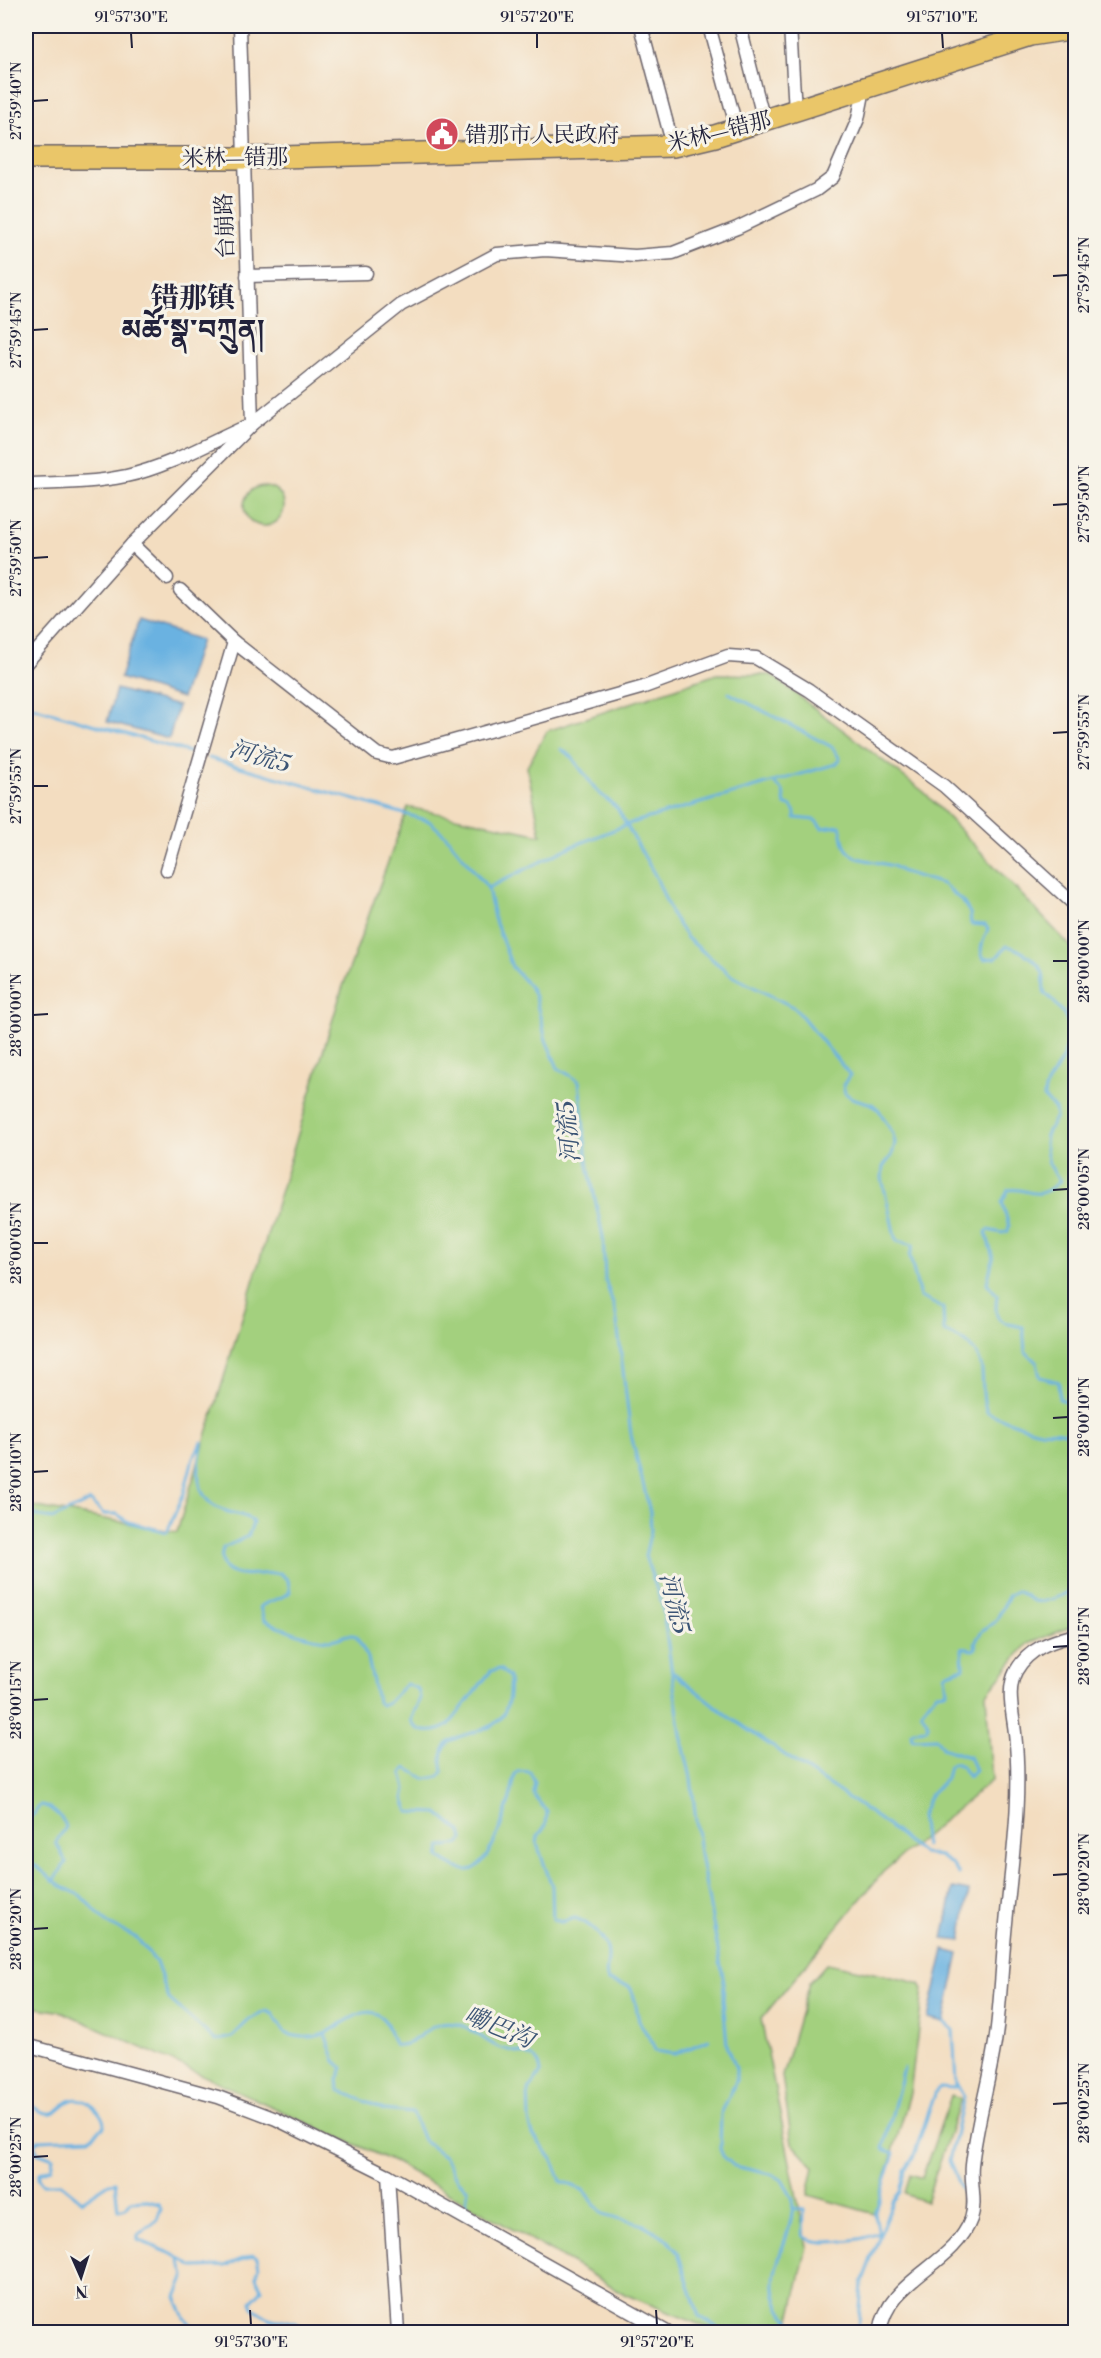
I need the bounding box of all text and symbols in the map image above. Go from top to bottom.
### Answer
text: 91°57'30"E [94,8,168,27]
text: 91°57'20"E [500,8,574,27]
text: 91°57'10"E [906,8,978,27]
text: 27°59'40"N [7,62,26,140]
street label: 米林—错那 [665,107,774,158]
public building icon: 错那市人民政府 [424,116,460,152]
place label: 错那市人民政府 [465,122,619,149]
street label: 米林—错那 [182,144,288,173]
street label: 台崩路 [211,192,240,259]
text: 27°59'45"N [1075,237,1094,313]
district label: 错那镇 མཚོ་སྣ་བཀྲུན། [121,281,265,355]
text: 27°59'45"N [7,292,26,368]
text: 27°59'50"N [1075,465,1094,543]
text: 27°59'50"N [7,519,26,597]
text: 27°59'55"N [1075,694,1094,770]
water label: 河流5 [226,734,295,780]
text: 27°59'55"N [7,748,26,824]
text: 28°00'00"N [1075,919,1094,1003]
text: 28°00'00"N [7,973,26,1057]
water label: 河流5 [551,1098,587,1164]
text: 28°00'05"N [1075,1148,1094,1230]
text: 28°00'05"N [7,1202,26,1284]
text: 28°00'10"N [1075,1377,1094,1457]
text: 28°00'10"N [7,1432,26,1512]
water label: 河流5 [652,1570,696,1638]
text: 28°00'15"N [1075,1607,1094,1685]
text: 28°00'15"N [7,1661,26,1739]
text: 28°00'20"N [1075,1833,1094,1915]
text: 28°00'20"N [7,1888,26,1970]
water label: 嘞巴沟 [460,2001,541,2057]
text: 28°00'25"N [1075,2063,1094,2143]
text: 28°00'25"N [7,2117,26,2197]
north arrow [51,2247,111,2307]
text: N [75,2281,89,2301]
text: 91°57'30"E [214,2333,288,2352]
text: 91°57'20"E [620,2333,694,2352]

